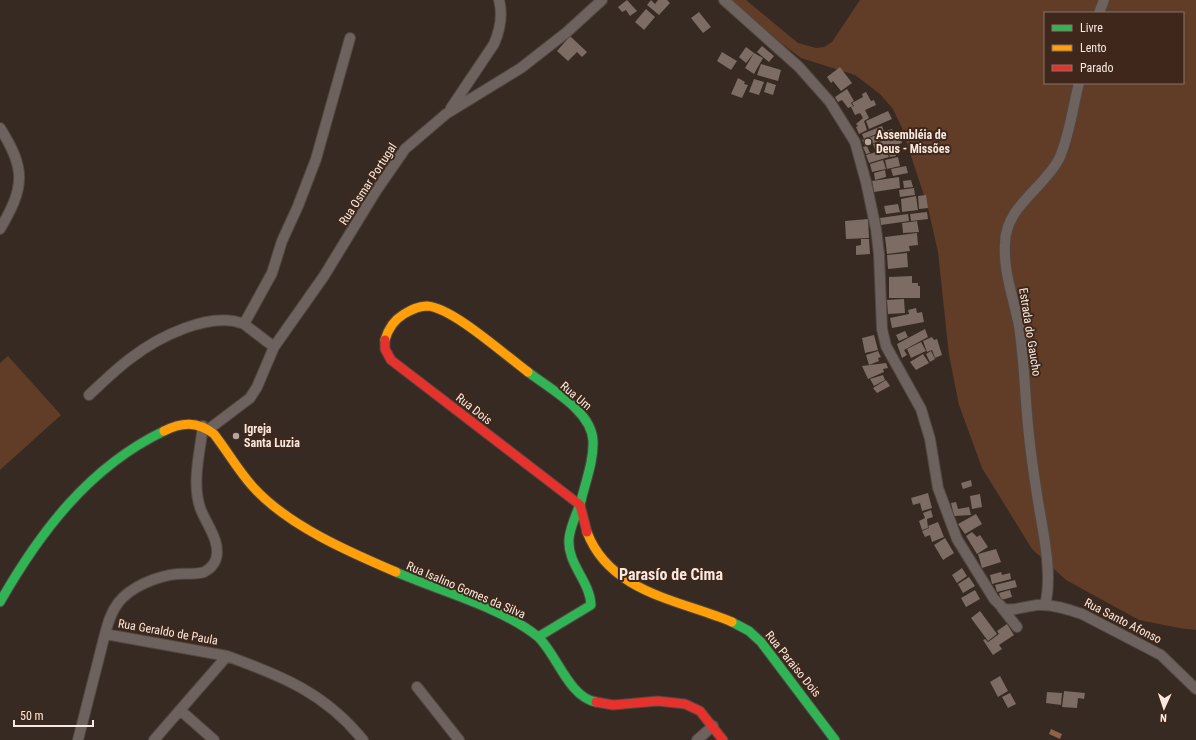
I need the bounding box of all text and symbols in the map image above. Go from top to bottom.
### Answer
legend [1044,12,1184,84]
text: Livre [1080,21,1103,35]
text: Lento [1080,41,1107,55]
text: Parado [1080,61,1113,75]
place label: Assembléia de Deus - Missões [876,128,950,156]
marker: Assembléia de Deus - Missões [863,137,873,147]
street label: Rua Osmar Portugal [336,140,400,228]
street label: Estrada do Gaucho [1016,287,1044,377]
street label: Rua Um [558,379,594,413]
street label: Rua Dois [453,391,495,427]
place label: Igreja Santa Luzia [244,422,300,450]
marker: Igreja Santa Luzia [231,431,241,441]
street label: Rua Isalino Gomes da Silva [404,559,528,622]
district label: Parasío de Cima [619,565,723,584]
street label: Rua Santo Afonso [1082,596,1164,646]
street label: Rua Geraldo de Paula [117,616,219,648]
street label: Rua Paraiso Dois [762,628,824,700]
north arrow [1144,688,1184,728]
scale bar [14,702,93,728]
text: 50 m [20,709,44,723]
text: N [1160,711,1167,724]

